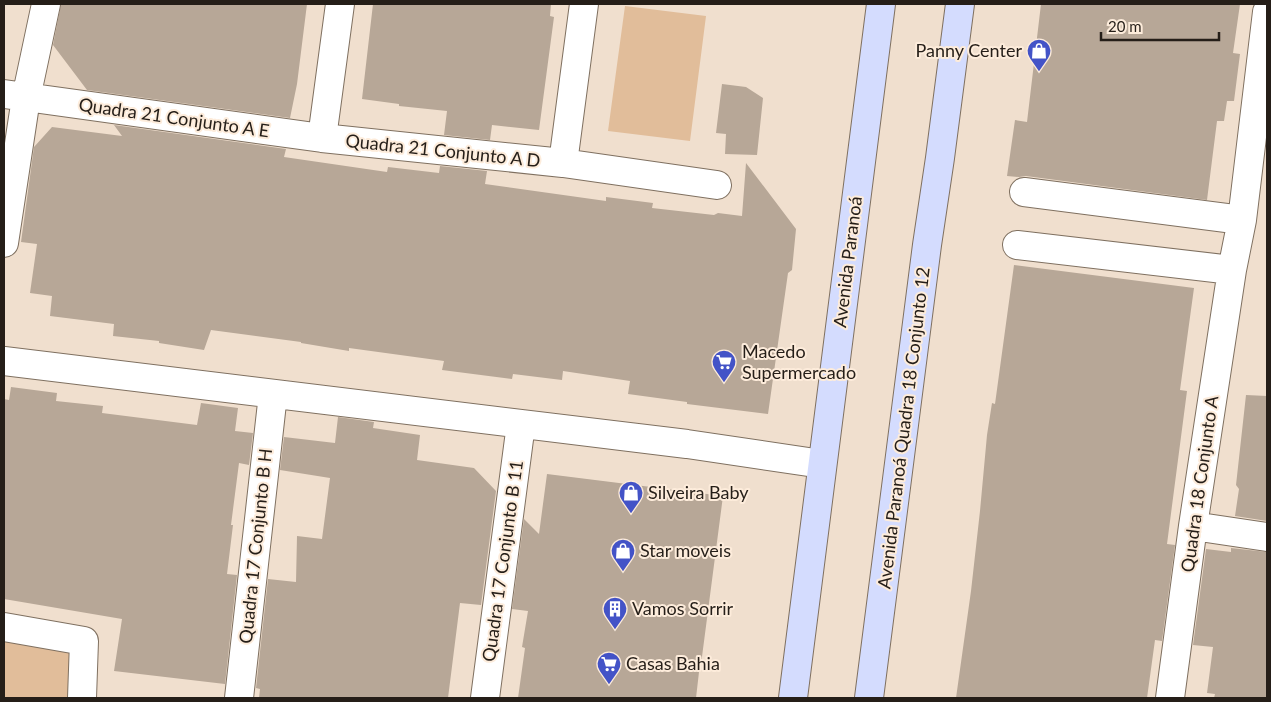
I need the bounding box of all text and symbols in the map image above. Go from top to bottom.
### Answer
scale bar [1101,10,1218,42]
text: 20 m [1108,17,1142,35]
shop icon: Panny Center [1026,38,1052,72]
place label: Panny Center [915,39,1022,61]
street label: Quadra 21 Conjunto A E [77,93,271,141]
street label: Quadra 21 Conjunto A D [345,129,542,171]
street label: Avenida Paranoá [828,195,866,329]
street label: Avenida Paranoá Quadra 18 Conjunto 12 [872,266,934,590]
place label: Macedo Supermercado [742,340,856,383]
supermarket icon: Macedo Supermercado [711,349,737,383]
street label: Quadra 18 Conjunto A [1176,393,1222,574]
street label: Quadra 17 Conjunto B H [234,447,276,645]
street label: Quadra 17 Conjunto B 11 [477,459,527,663]
shop icon: Silveira Baby [618,480,644,514]
place label: Silveira Baby [648,481,749,503]
shop icon: Star moveis [610,538,636,572]
place label: Star moveis [640,539,731,561]
building icon: Vamos Sorrir [602,596,628,630]
place label: Vamos Sorrir [632,597,734,619]
supermarket icon: Casas Bahia [596,651,622,685]
place label: Casas Bahia [626,652,720,674]

